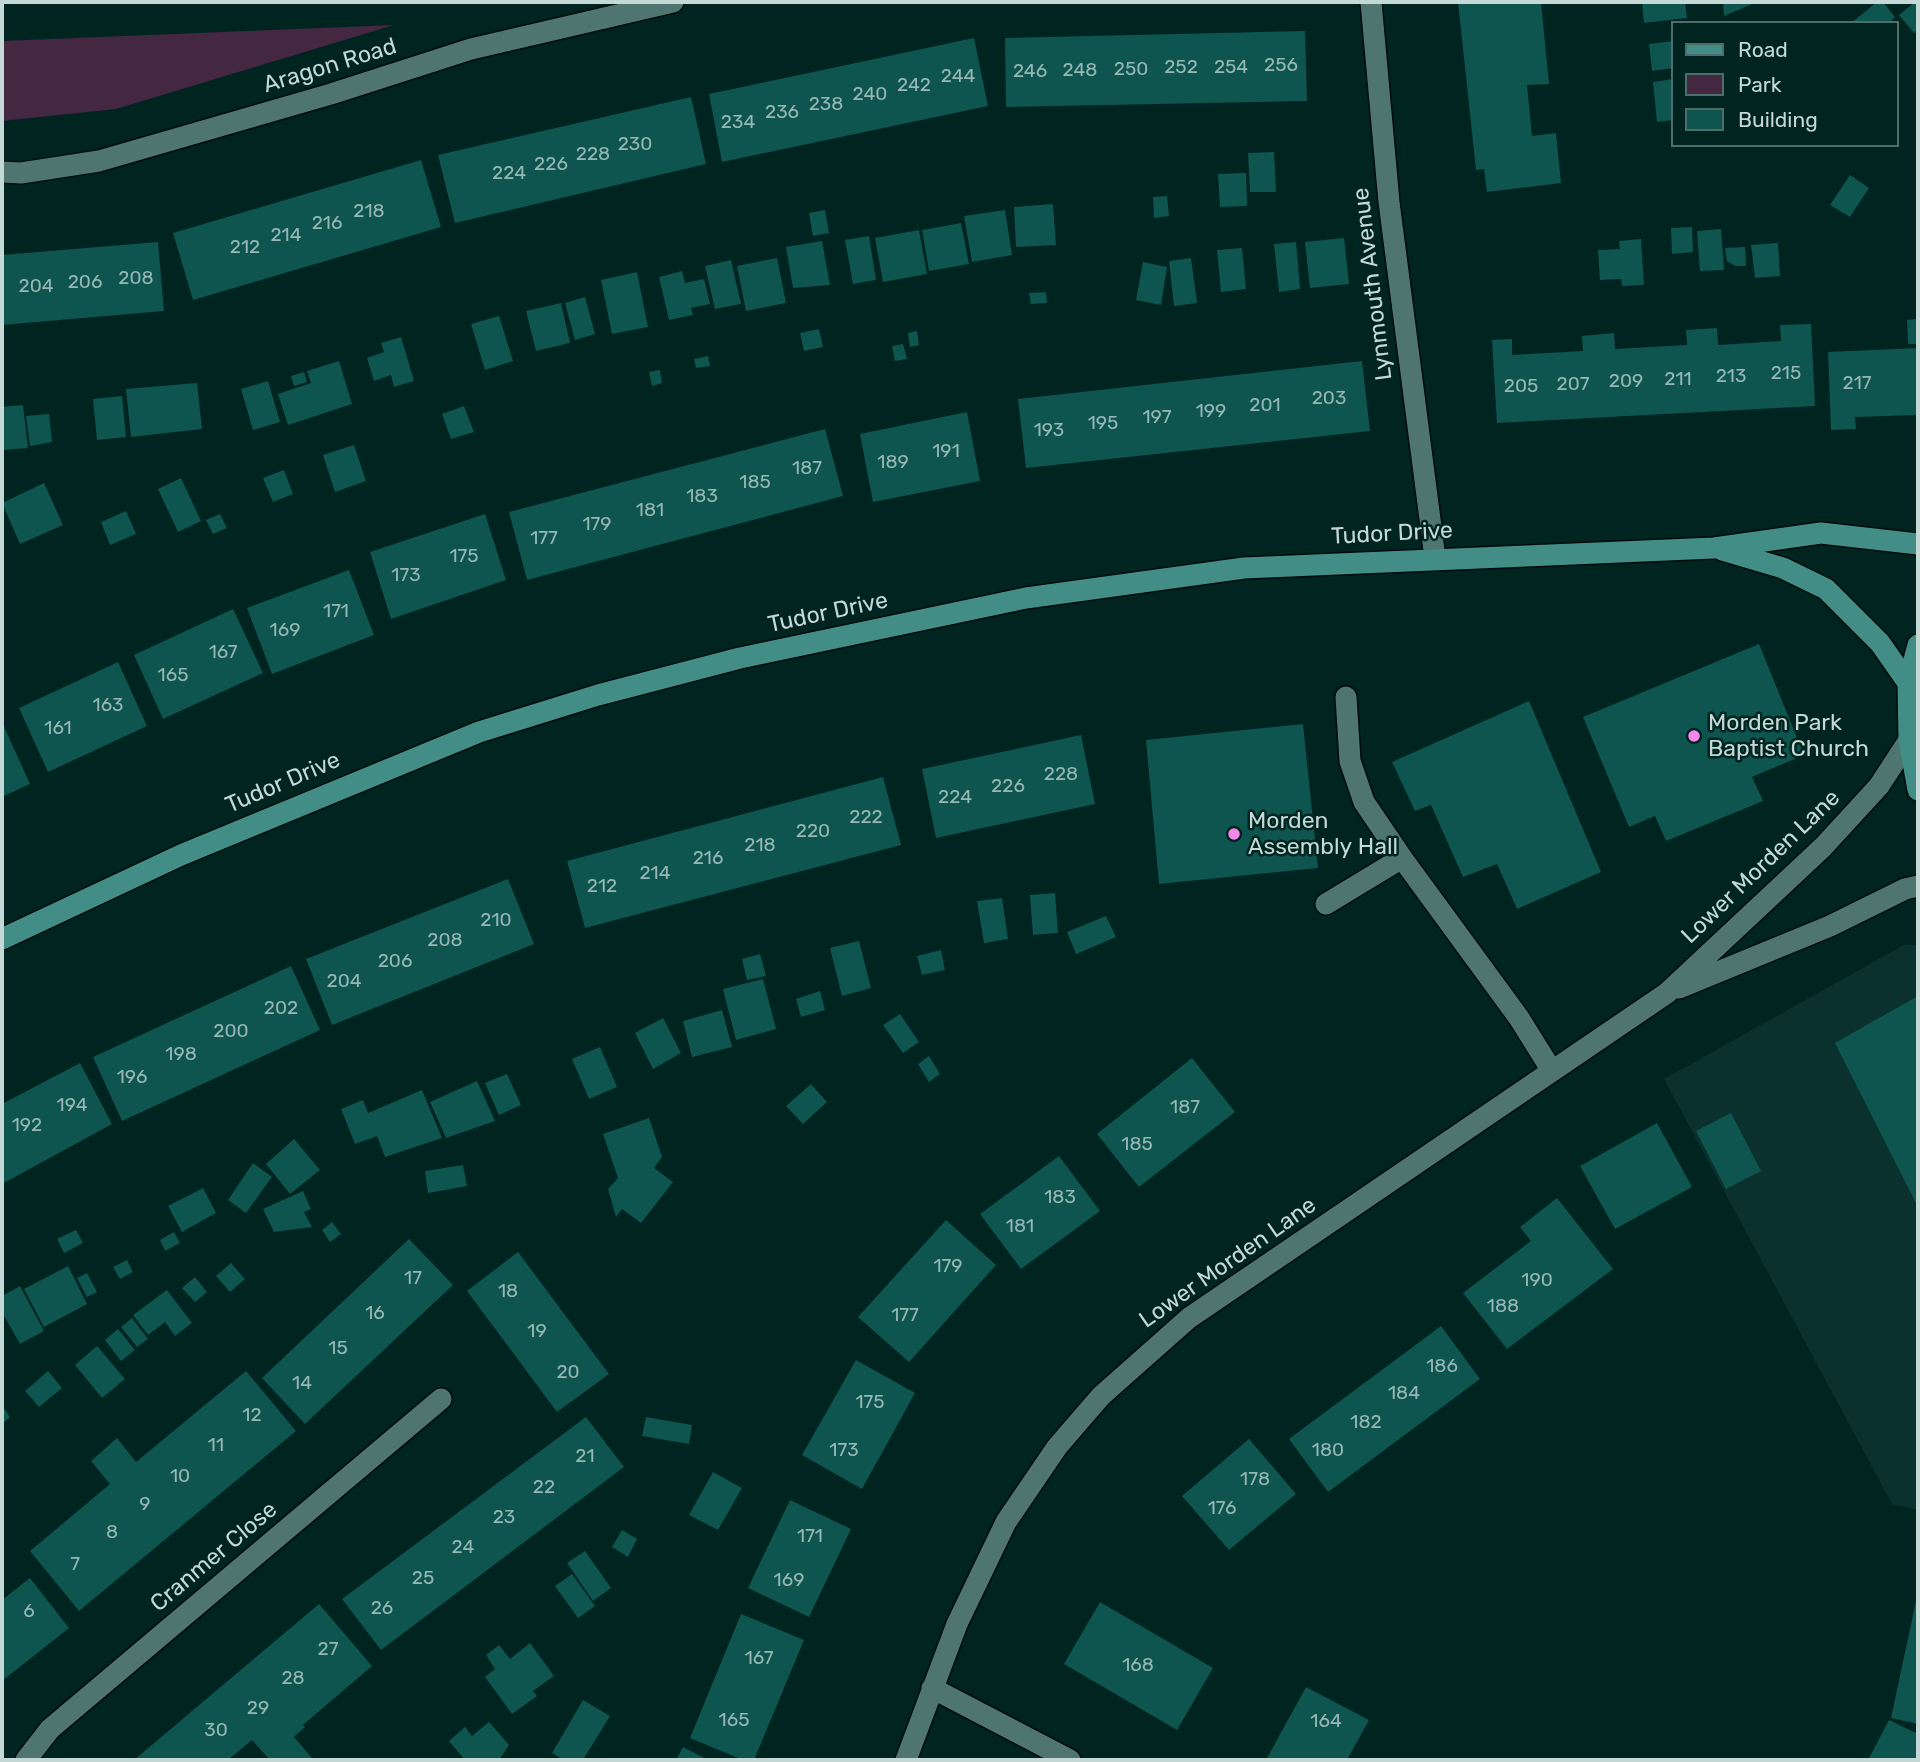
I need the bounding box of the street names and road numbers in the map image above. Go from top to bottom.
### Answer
street label: Aragon Road [260,33,400,99]
street label: Lynmouth Avenue [1347,186,1399,382]
street label: Tudor Drive [1330,517,1454,551]
street label: Tudor Drive [765,587,891,639]
street label: Tudor Drive [221,746,345,820]
street label: Lower Morden Lane [1676,784,1846,950]
street label: Lower Morden Lane [1134,1192,1322,1334]
street label: Cranmer Close [145,1496,283,1618]

